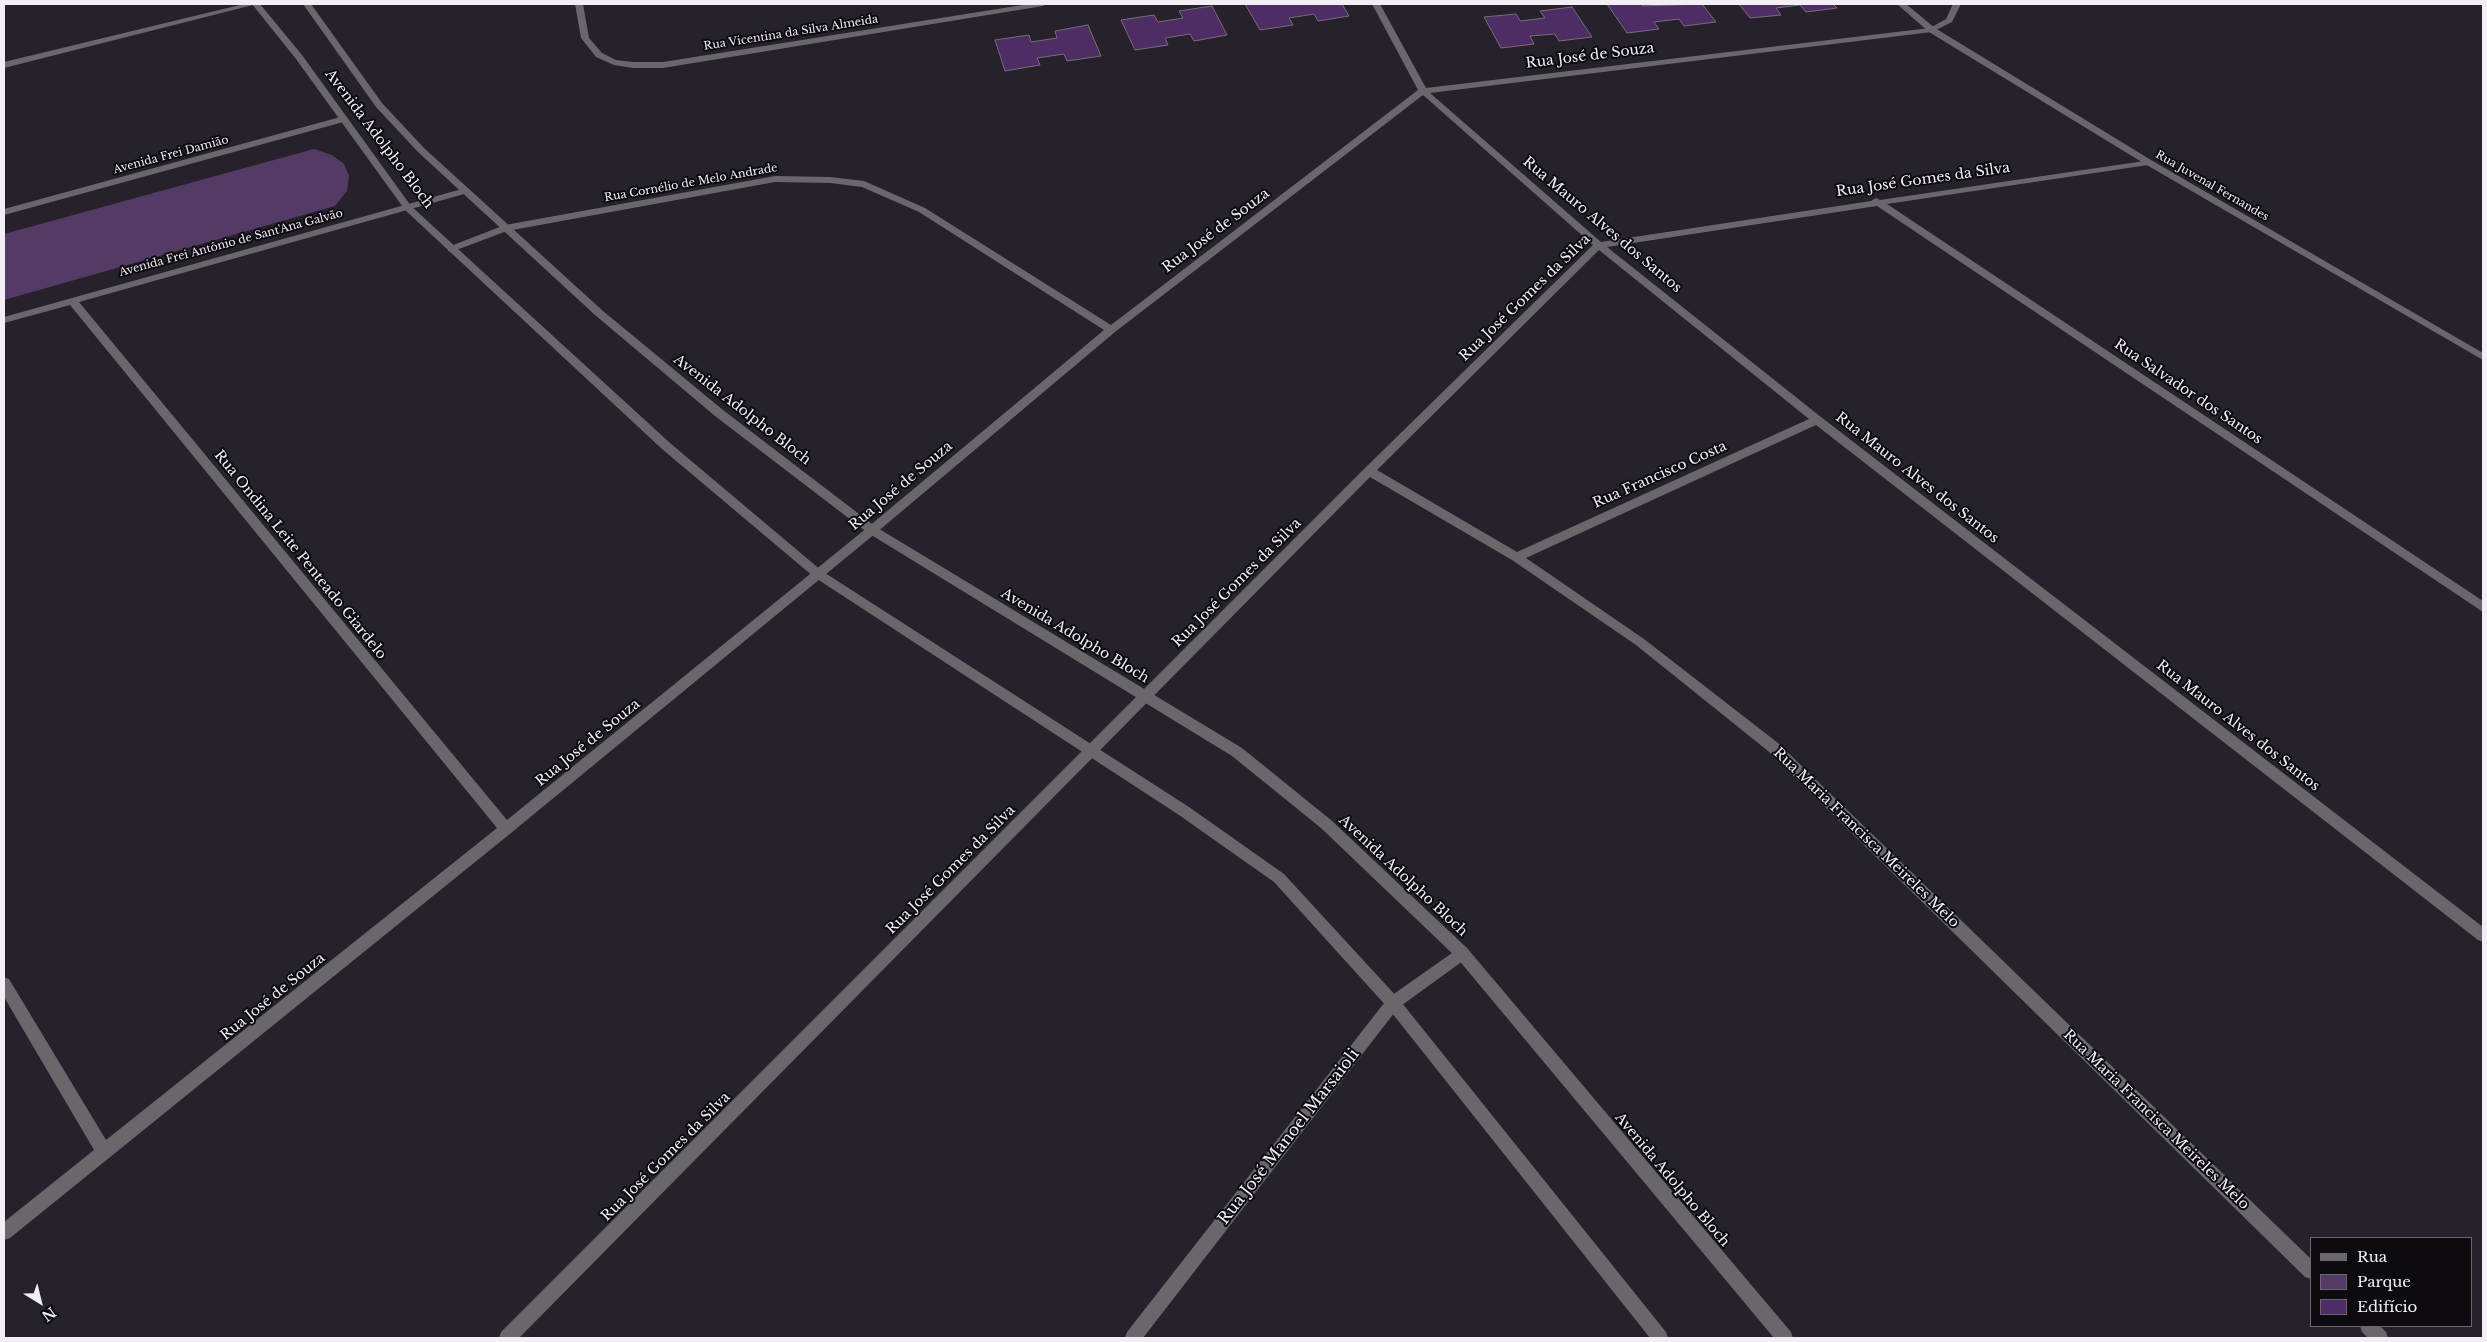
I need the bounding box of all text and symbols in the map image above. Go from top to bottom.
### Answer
street label: Rua Vicentina da Silva Almeida [703,13,879,53]
street label: Rua José de Souza [1525,40,1655,72]
street label: Avenida Adolpho Bloch [321,66,437,212]
street label: Avenida Frei Damião [112,133,230,177]
street label: Rua Juvenal Fernandes [2153,148,2271,224]
street label: Rua Mauro Alves dos Santos [1519,154,1685,296]
street label: Rua José Gomes da Silva [1835,159,2011,201]
street label: Rua Cornélio de Melo Andrade [603,161,779,205]
street label: Rua José de Souza [1159,185,1273,277]
street label: Avenida Frei Antônio de Sant'Ana Galvão [118,207,344,279]
street label: Rua José Gomes da Silva [1456,231,1594,365]
street label: Rua Salvador dos Santos [2111,336,2265,448]
street label: Avenida Adolpho Bloch [670,351,814,469]
street label: Rua Mauro Alves dos Santos [1832,409,2002,547]
street label: Rua José de Souza [846,438,956,534]
street label: Rua Francisco Costa [1591,438,1729,512]
street label: Rua Ondina Leite Penteado Giardelo [210,447,390,663]
street label: Rua José Gomes da Silva [1169,515,1305,651]
street label: Avenida Adolpho Bloch [998,585,1152,687]
street label: Rua Mauro Alves dos Santos [2153,657,2323,795]
street label: Rua José de Souza [532,696,644,790]
street label: Rua Maria Francisca Meireles Melo [1770,745,1962,931]
street label: Rua José Gomes da Silva [883,802,1019,938]
street label: Avenida Adolpho Bloch [1335,812,1471,940]
street label: Rua José de Souza [217,950,329,1044]
street label: Rua Maria Francisca Meireles Melo [2060,1027,2252,1213]
street label: Rua José Manoel Marsaioli [1214,1045,1364,1229]
street label: Rua José Gomes da Silva [598,1089,734,1225]
street label: Avenida Adolpho Bloch [1611,1110,1733,1250]
legend [2310,1237,2472,1327]
text: Rua [2357,1247,2387,1266]
text: Parque [2357,1272,2411,1291]
north arrow [15,1277,65,1327]
text: Edifício [2357,1297,2417,1316]
text: N [38,1303,59,1325]

